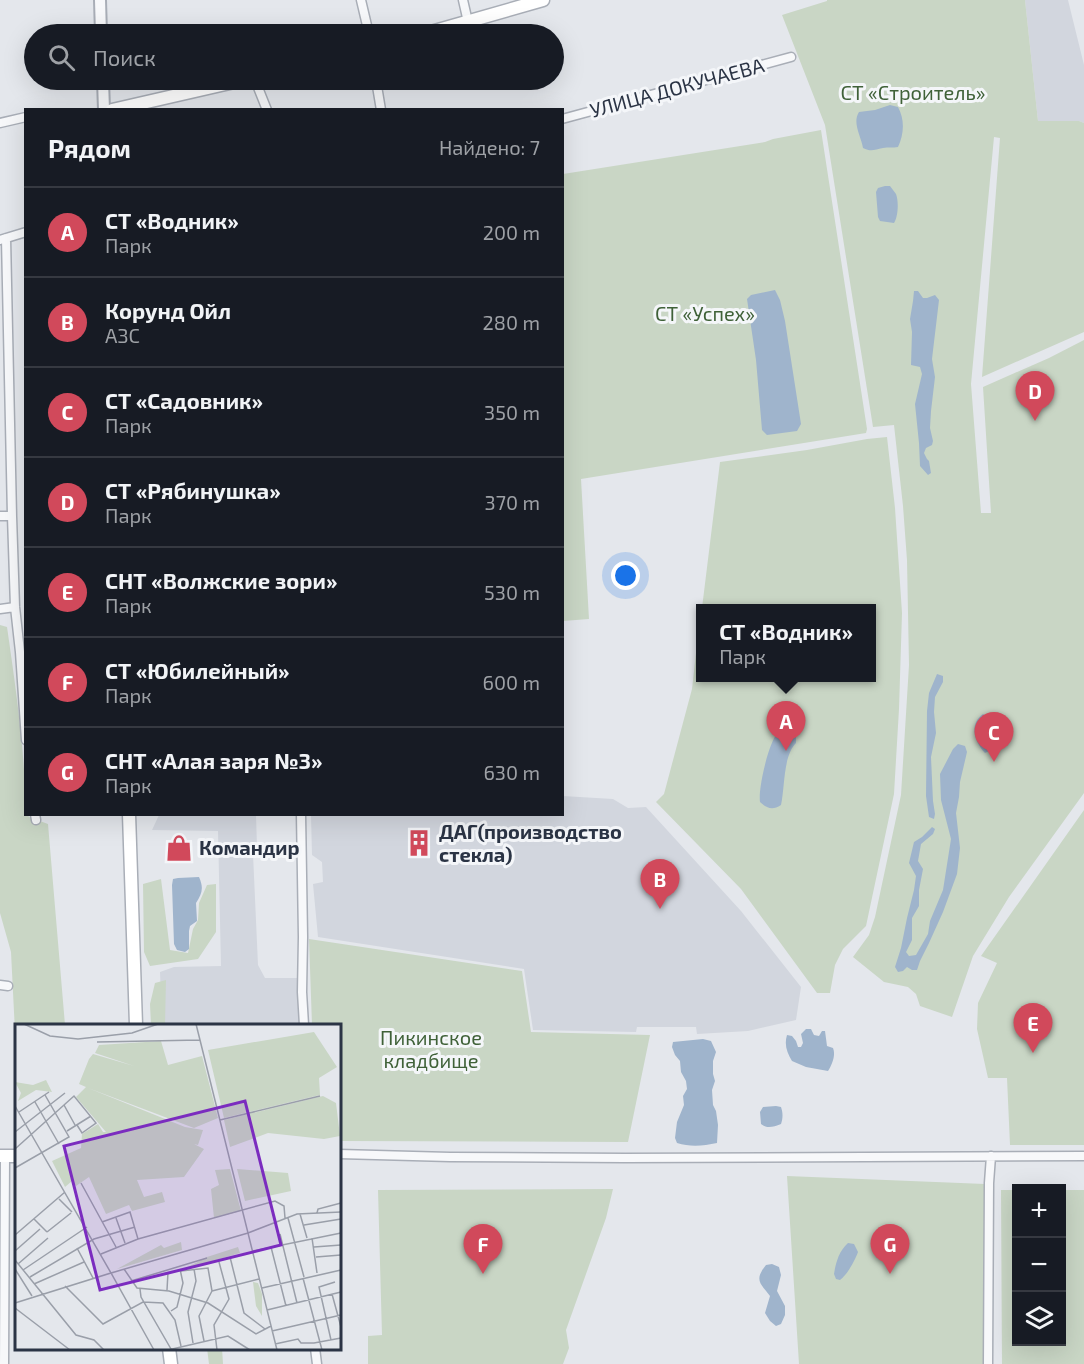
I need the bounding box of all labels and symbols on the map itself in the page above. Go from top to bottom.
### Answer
street label: УЛИЦА ДОКУЧАЕВА [587,52,767,122]
park label: СТ «Строитель» [841,80,985,104]
park label: СТ «Успех» [655,301,755,325]
pin: D [1016,372,1054,421]
your location [611,561,640,590]
pin: A [766,702,806,751]
pin: C [974,712,1014,762]
place label: ДАГ(производство стекла) [439,819,622,866]
building icon: ДАГ(производство стекла) [404,828,434,858]
shop icon: Командир [164,833,194,863]
place label: Командир [199,835,300,859]
pin: B [640,860,680,909]
pin: E [1014,1004,1052,1053]
inset map [15,1024,340,1349]
park label: Пикинское кладбище [380,1025,482,1072]
pin: F [464,1224,502,1274]
pin: G [870,1224,910,1274]

